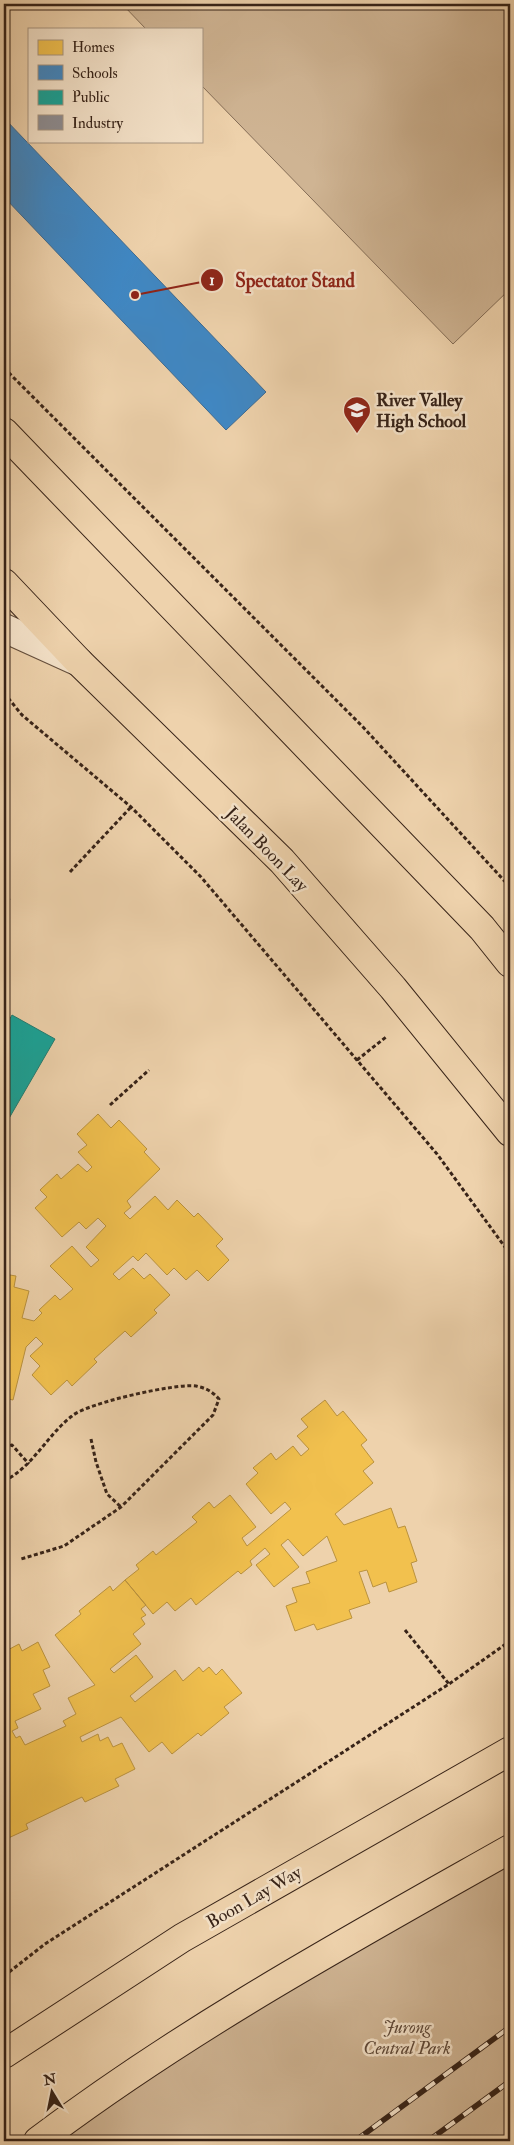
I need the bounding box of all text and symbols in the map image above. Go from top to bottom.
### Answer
legend [28,28,202,142]
text: Homes [72,38,114,57]
text: Schools [72,64,118,83]
text: Public [72,88,110,107]
text: Industry [72,114,123,133]
callout: Spectator Stand [200,263,364,297]
text: Spectator Stand [235,269,355,294]
text: 1 [209,271,215,290]
place label: River Valley High School [376,389,467,433]
school or university icon: River Valley High School [342,395,372,434]
street label: Jalan Boon Lay [220,801,314,898]
street label: Boon Lay Way [203,1860,307,1934]
park label: Jurong Central Park [363,2016,451,2060]
north arrow [28,2068,78,2118]
text: N [41,2070,58,2089]

